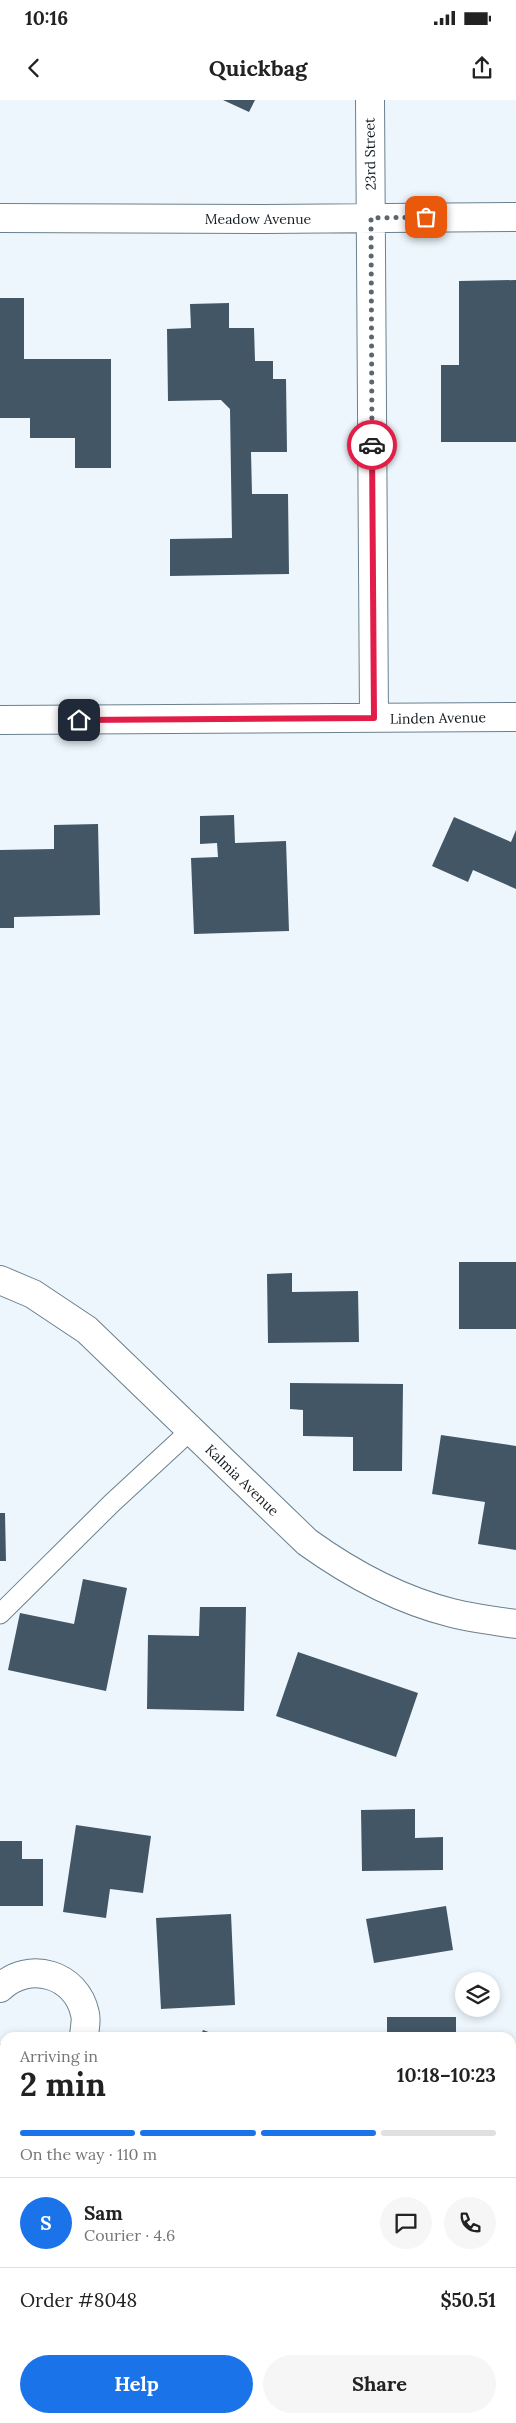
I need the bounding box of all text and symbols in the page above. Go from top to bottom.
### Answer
text: 10:16 [25,6,68,30]
icon: back [20,54,48,82]
text: Quickbag [209,54,307,82]
icon: share [468,54,496,82]
street label: 23rd Street [360,117,380,191]
pin [405,196,447,238]
icon: bag [412,203,440,231]
street label: Meadow Avenue [205,210,312,228]
courier [347,420,397,470]
icon: car [358,431,386,459]
pin [58,699,100,741]
icon: home [65,706,93,734]
street label: Linden Avenue [390,708,487,728]
street label: Kalmia Avenue [201,1440,283,1520]
map controls [455,1972,500,2017]
button: layers [455,1972,500,2017]
text: Arriving in [20,2046,98,2066]
text: 10:18–10:23 [397,2063,496,2087]
text: 2 min [20,2064,106,2105]
text: On the way · 110 m [20,2144,157,2164]
button: chat [380,2197,432,2249]
button: phone [444,2197,496,2249]
text: Sam [84,2201,123,2225]
text: S [40,2211,52,2235]
text: Courier · 4.6 [84,2225,175,2245]
text: Order #8048 [20,2288,137,2312]
text: $50.51 [440,2288,496,2312]
button: Help [20,2355,253,2413]
button: Share [263,2355,496,2413]

